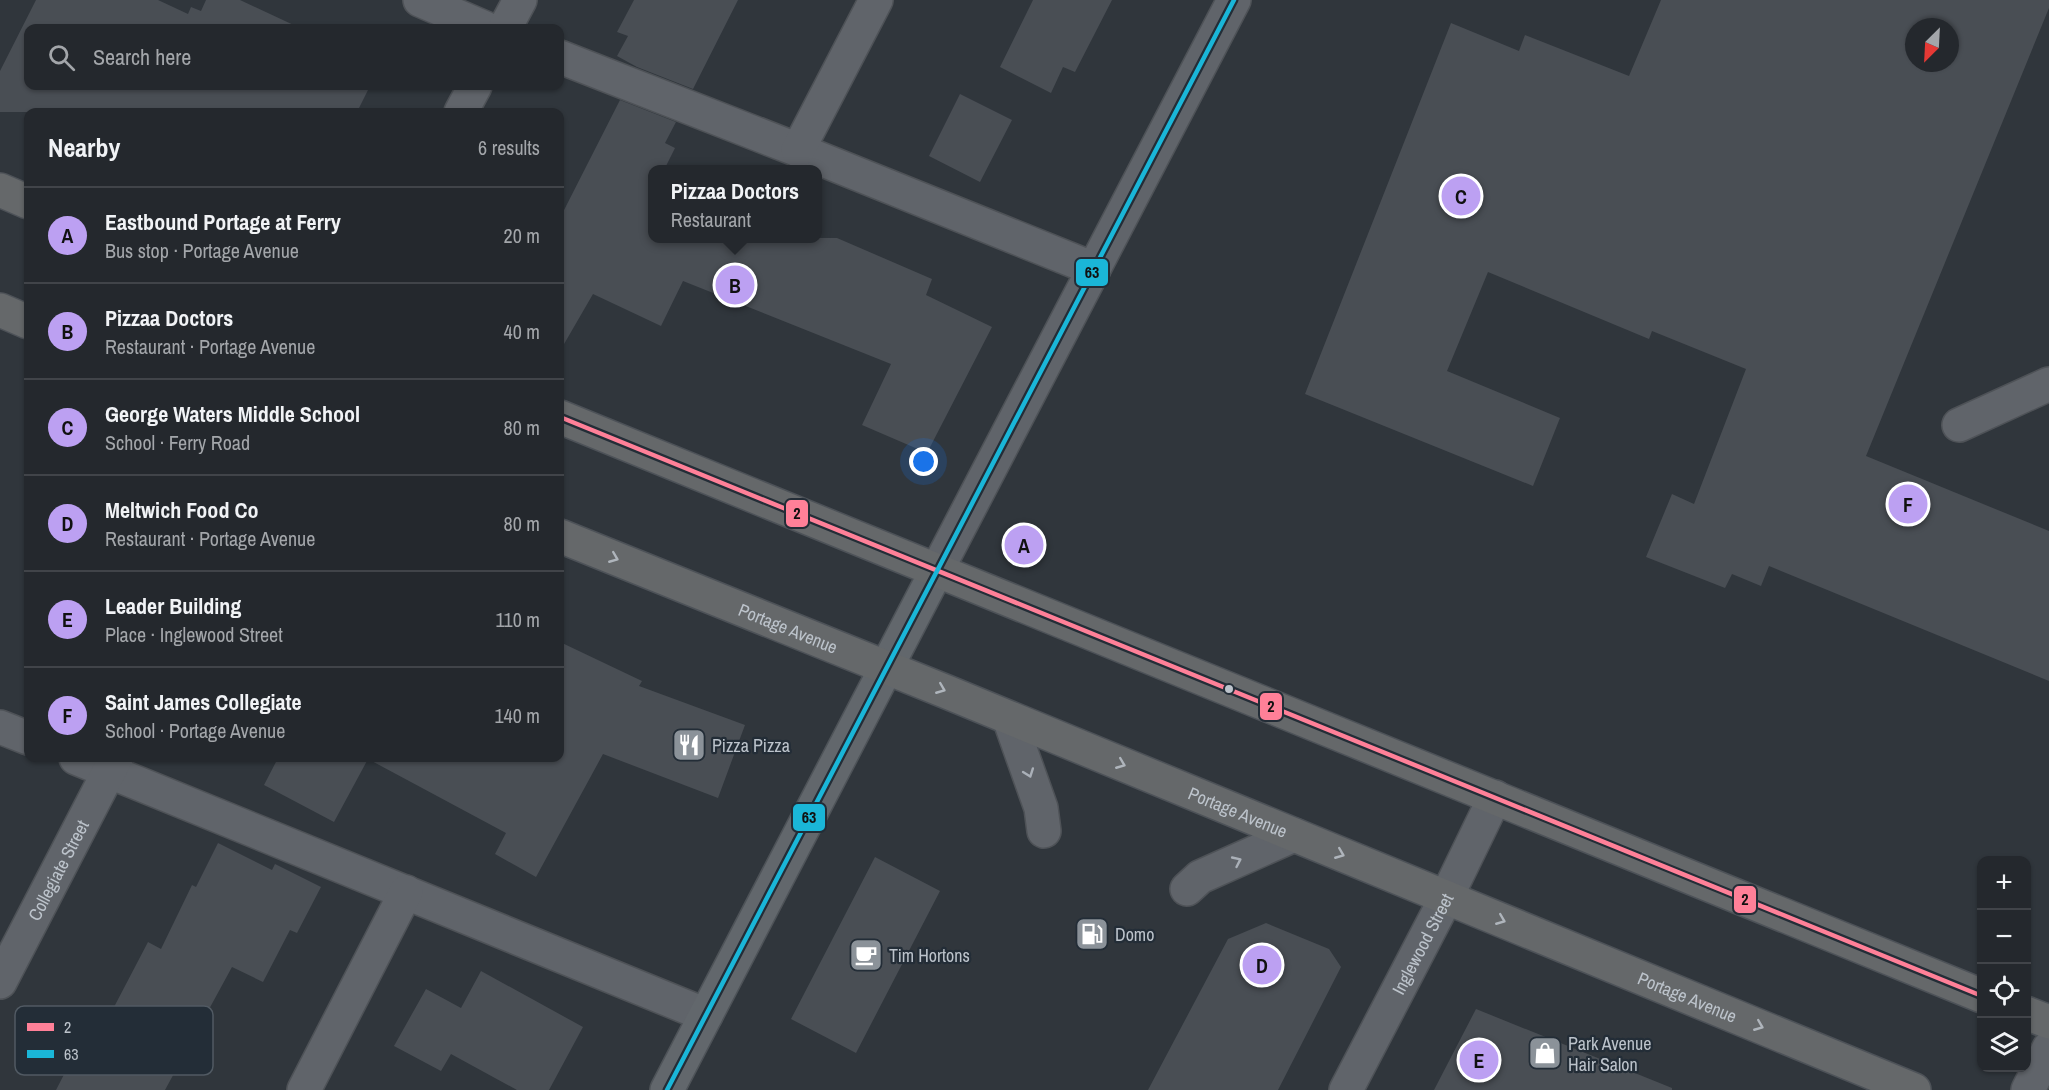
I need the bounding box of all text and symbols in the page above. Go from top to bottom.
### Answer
north arrow [1905,18,1959,72]
search box [24,24,564,90]
icon: search [45,41,78,74]
text: Search here [93,42,191,72]
text: Nearby [48,130,120,165]
text: 6 results [478,134,540,161]
popup [648,165,822,243]
pin: C [1442,174,1480,218]
text: Pizzaa Doctors [671,176,799,206]
text: Restaurant [671,206,751,233]
text: Eastbound Portage at Ferry [105,207,341,237]
text: A [62,222,73,249]
text: 20 m [504,222,540,249]
text: Bus stop · Portage Avenue [105,237,299,264]
line badge: 63 [1075,258,1109,287]
text: 63 [1085,261,1099,283]
pin: B [716,262,754,308]
text: Pizzaa Doctors [105,303,233,333]
text: B [62,318,73,345]
text: 40 m [504,318,540,345]
text: Restaurant · Portage Avenue [105,333,315,360]
text: George Waters Middle School [105,399,360,429]
text: C [62,414,73,441]
text: 80 m [504,414,540,441]
text: School · Ferry Road [105,429,250,456]
your location [909,447,938,476]
pin: F [1888,482,1928,526]
text: Meltwich Food Co [105,495,258,525]
line badge: 2 [785,499,809,528]
text: 2 [793,502,801,524]
text: D [62,510,73,537]
text: 80 m [504,510,540,537]
pin: A [1004,522,1044,568]
text: Restaurant · Portage Avenue [105,525,315,552]
one-way arrow [608,551,619,563]
text: Leader Building [105,591,241,621]
street label: Portage Avenue [735,597,841,659]
text: E [62,606,73,633]
text: 110 m [496,606,540,633]
text: Place · Inglewood Street [105,621,283,648]
one-way arrow [935,682,946,694]
unlabelled marker [1223,683,1235,695]
text: Saint James Collegiate [105,687,302,717]
line badge: 2 [1259,692,1283,721]
text: 2 [1267,695,1275,717]
text: F [62,702,73,729]
text: 140 m [494,702,540,729]
text: School · Portage Avenue [105,717,285,744]
restaurant icon: Pizza Pizza [671,727,707,763]
place label: Pizza Pizza [712,733,790,758]
one-way arrow [1115,757,1126,769]
one-way arrow [1021,767,1034,777]
street label: Portage Avenue [1185,780,1291,843]
line badge: 63 [792,803,826,832]
text: 63 [802,806,816,828]
street label: Collegiate Street [22,815,94,925]
one-way arrow [1334,847,1345,859]
map controls [1977,856,2031,1072]
button: + [1977,856,2031,910]
one-way arrow [1231,857,1242,869]
line badge: 2 [1733,885,1757,914]
text: 2 [1741,888,1749,910]
street label: Inglewood Street [1386,889,1459,999]
button: − [1977,910,2031,964]
one-way arrow [1494,913,1505,925]
fuel station icon: Domo [1074,916,1110,952]
place label: Domo [1115,922,1154,947]
cafe icon: Tim Hortons [848,937,884,973]
pin: D [1242,942,1282,988]
place label: Tim Hortons [889,943,970,968]
button: locate [1977,964,2031,1018]
street label: Portage Avenue [1634,965,1741,1028]
legend [15,1006,213,1075]
text: 2 [64,1016,71,1038]
button: layers [1977,1018,2031,1072]
one-way arrow [1752,1019,1763,1031]
place label: Park Avenue Hair Salon [1568,1031,1651,1077]
shop icon: Park Avenue Hair Salon [1527,1035,1563,1071]
pin: E [1460,1038,1498,1082]
text: 63 [64,1043,79,1065]

